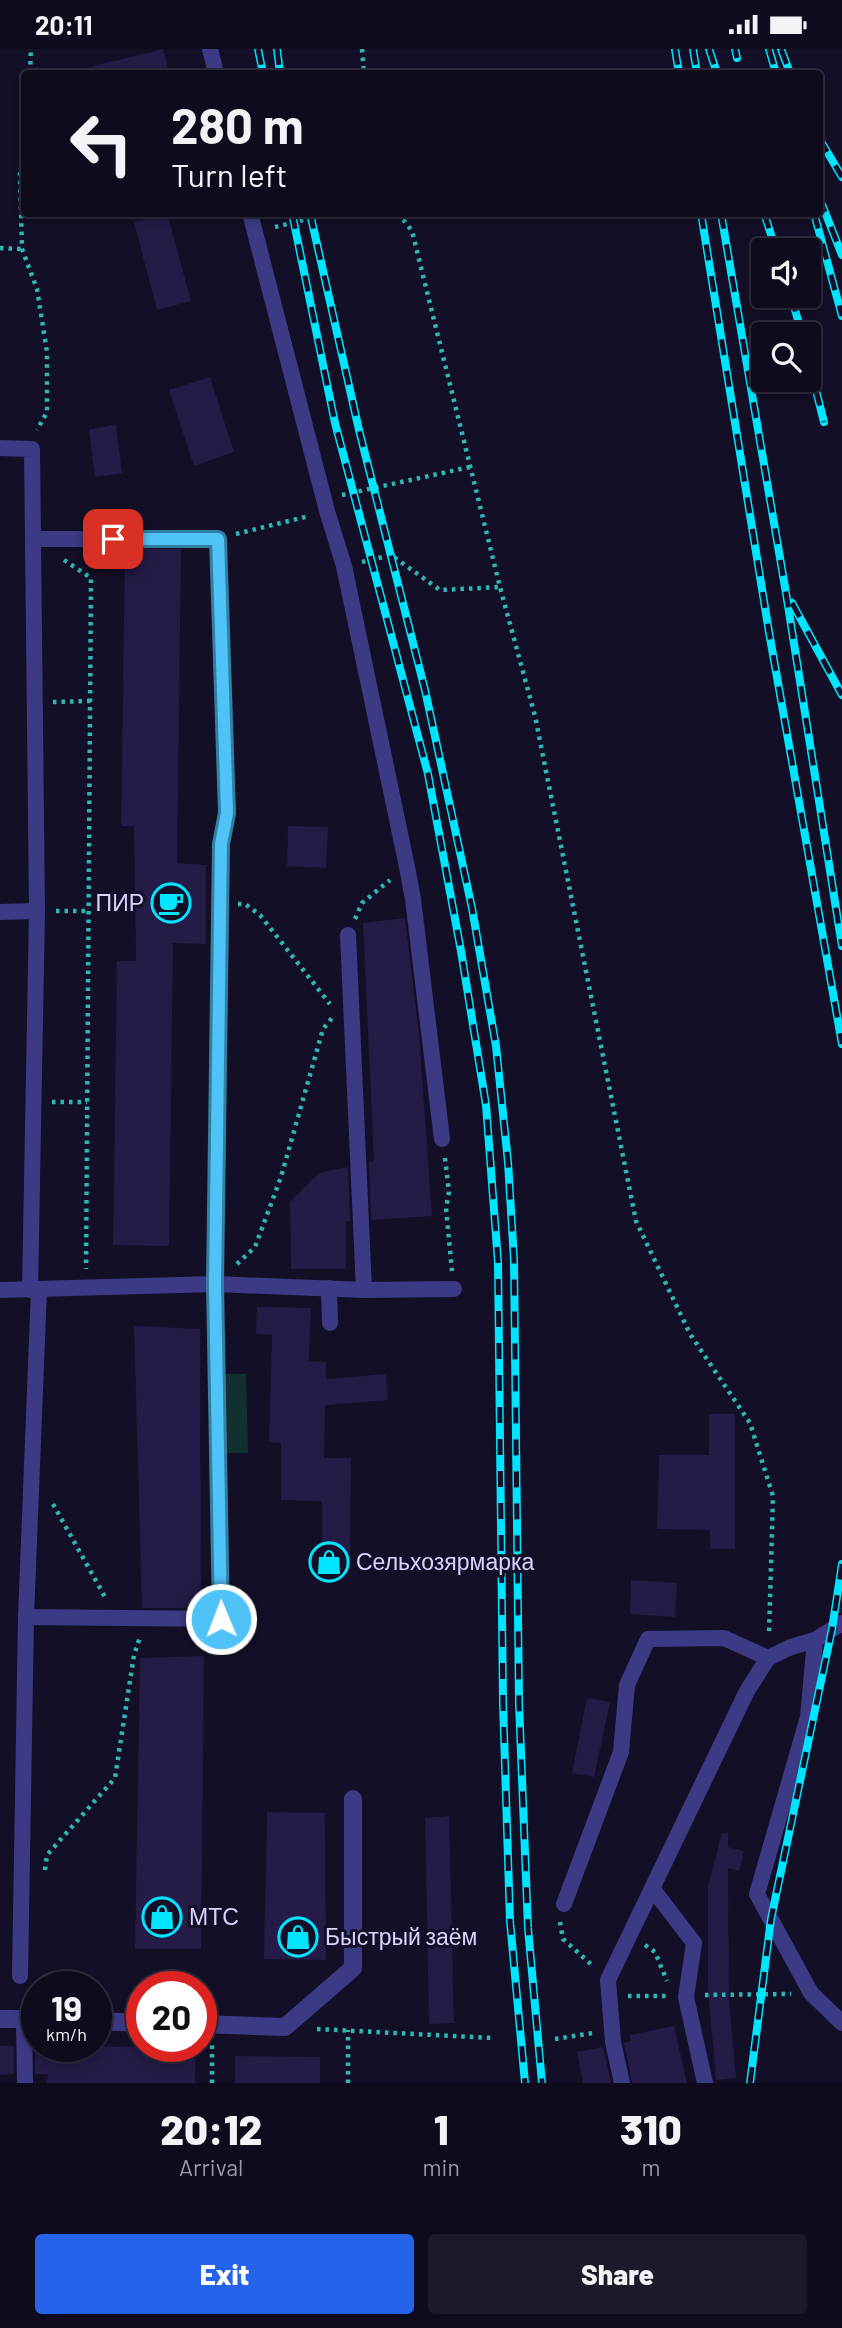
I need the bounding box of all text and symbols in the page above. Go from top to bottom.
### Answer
text: 20:11 [35,9,92,40]
text: 280 m [171,95,304,154]
icon: left [56,98,147,189]
text: Turn left [171,155,288,193]
map controls [751,238,821,392]
button: sound [751,238,821,308]
button: search [751,322,821,392]
pin [83,509,143,569]
icon: arrive [94,520,132,558]
cafe icon: ПИР [150,882,192,924]
place label: ПИР [96,888,144,916]
shop icon: Сельхозярмарка [308,1541,350,1583]
place label: Сельхозярмарка [356,1547,535,1575]
position arrow [184,1582,258,1656]
shop icon: МТС [141,1896,183,1938]
place label: МТС [189,1902,239,1930]
shop icon: Быстрый заём [277,1916,319,1958]
place label: Быстрый заём [325,1922,477,1950]
speed limit sign: 20 [126,1971,217,2062]
text: 19 [51,1986,82,2028]
text: km/h [46,2023,87,2045]
text: 20:12 [160,2103,262,2153]
text: 1 [434,2103,449,2153]
text: 310 [620,2103,682,2153]
text: Arrival [179,2153,243,2181]
text: min [423,2153,460,2181]
text: m [641,2153,660,2181]
button: Exit [35,2234,414,2314]
button: Share [428,2234,807,2314]

